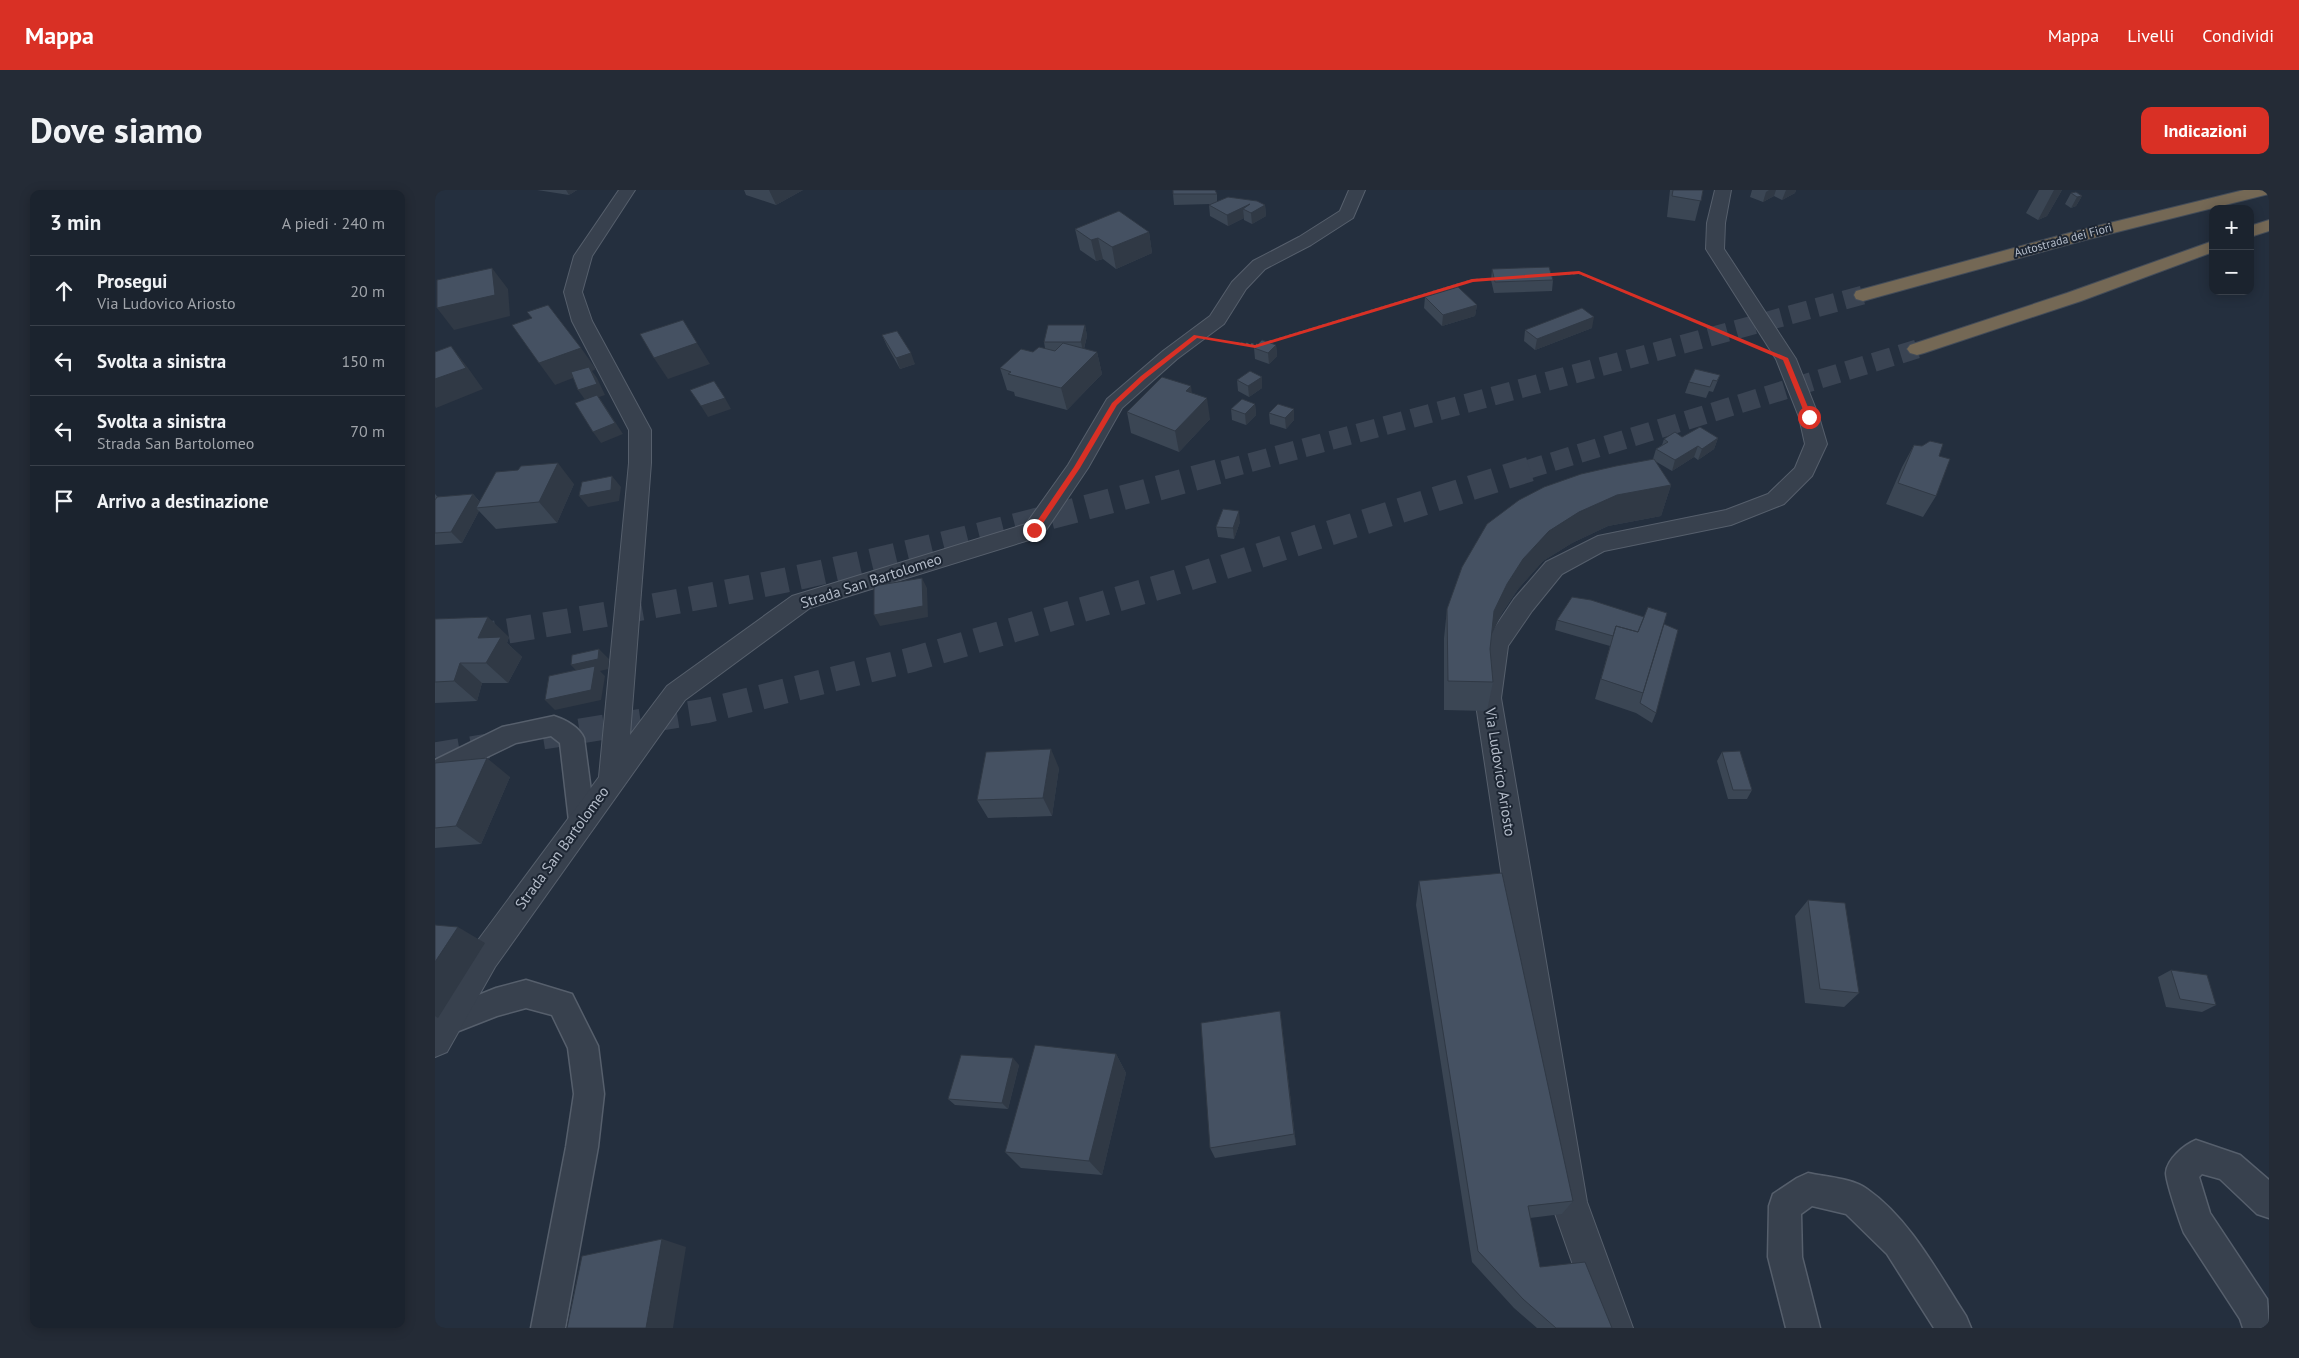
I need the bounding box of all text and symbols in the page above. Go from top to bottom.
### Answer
text: Mappa [25,20,94,51]
text: Mappa [2048,24,2099,47]
text: Livelli [2127,24,2174,47]
text: Condividi [2202,24,2274,47]
text: Dove siamo [30,107,203,153]
button: Indicazioni [2141,107,2269,154]
map controls [2209,205,2254,295]
button: + [2209,205,2254,250]
text: 3 min [50,209,101,236]
text: A piedi · 240 m [282,213,385,233]
street label: Autostrada dei Fiori [2012,219,2113,260]
button: − [2209,250,2254,295]
text: Prosegui [97,269,167,293]
icon: ahead [50,277,78,305]
text: 20 m [350,281,385,301]
text: Via Ludovico Ariosto [97,293,236,313]
icon: left [50,347,78,375]
text: Svolta a sinistra [97,349,226,373]
text: 150 m [342,351,385,371]
route start [1798,406,1821,429]
text: Svolta a sinistra [97,409,226,433]
icon: left [50,417,78,445]
text: 70 m [350,421,385,441]
text: Strada San Bartolomeo [97,433,254,453]
icon: arrive [50,487,78,515]
text: Arrivo a destinazione [97,489,269,513]
route end [1023,519,1046,542]
street label: Strada San Bartolomeo [798,549,944,612]
street label: Via Ludovico Ariosto [1481,705,1520,838]
street label: Strada San Bartolomeo [511,782,613,913]

